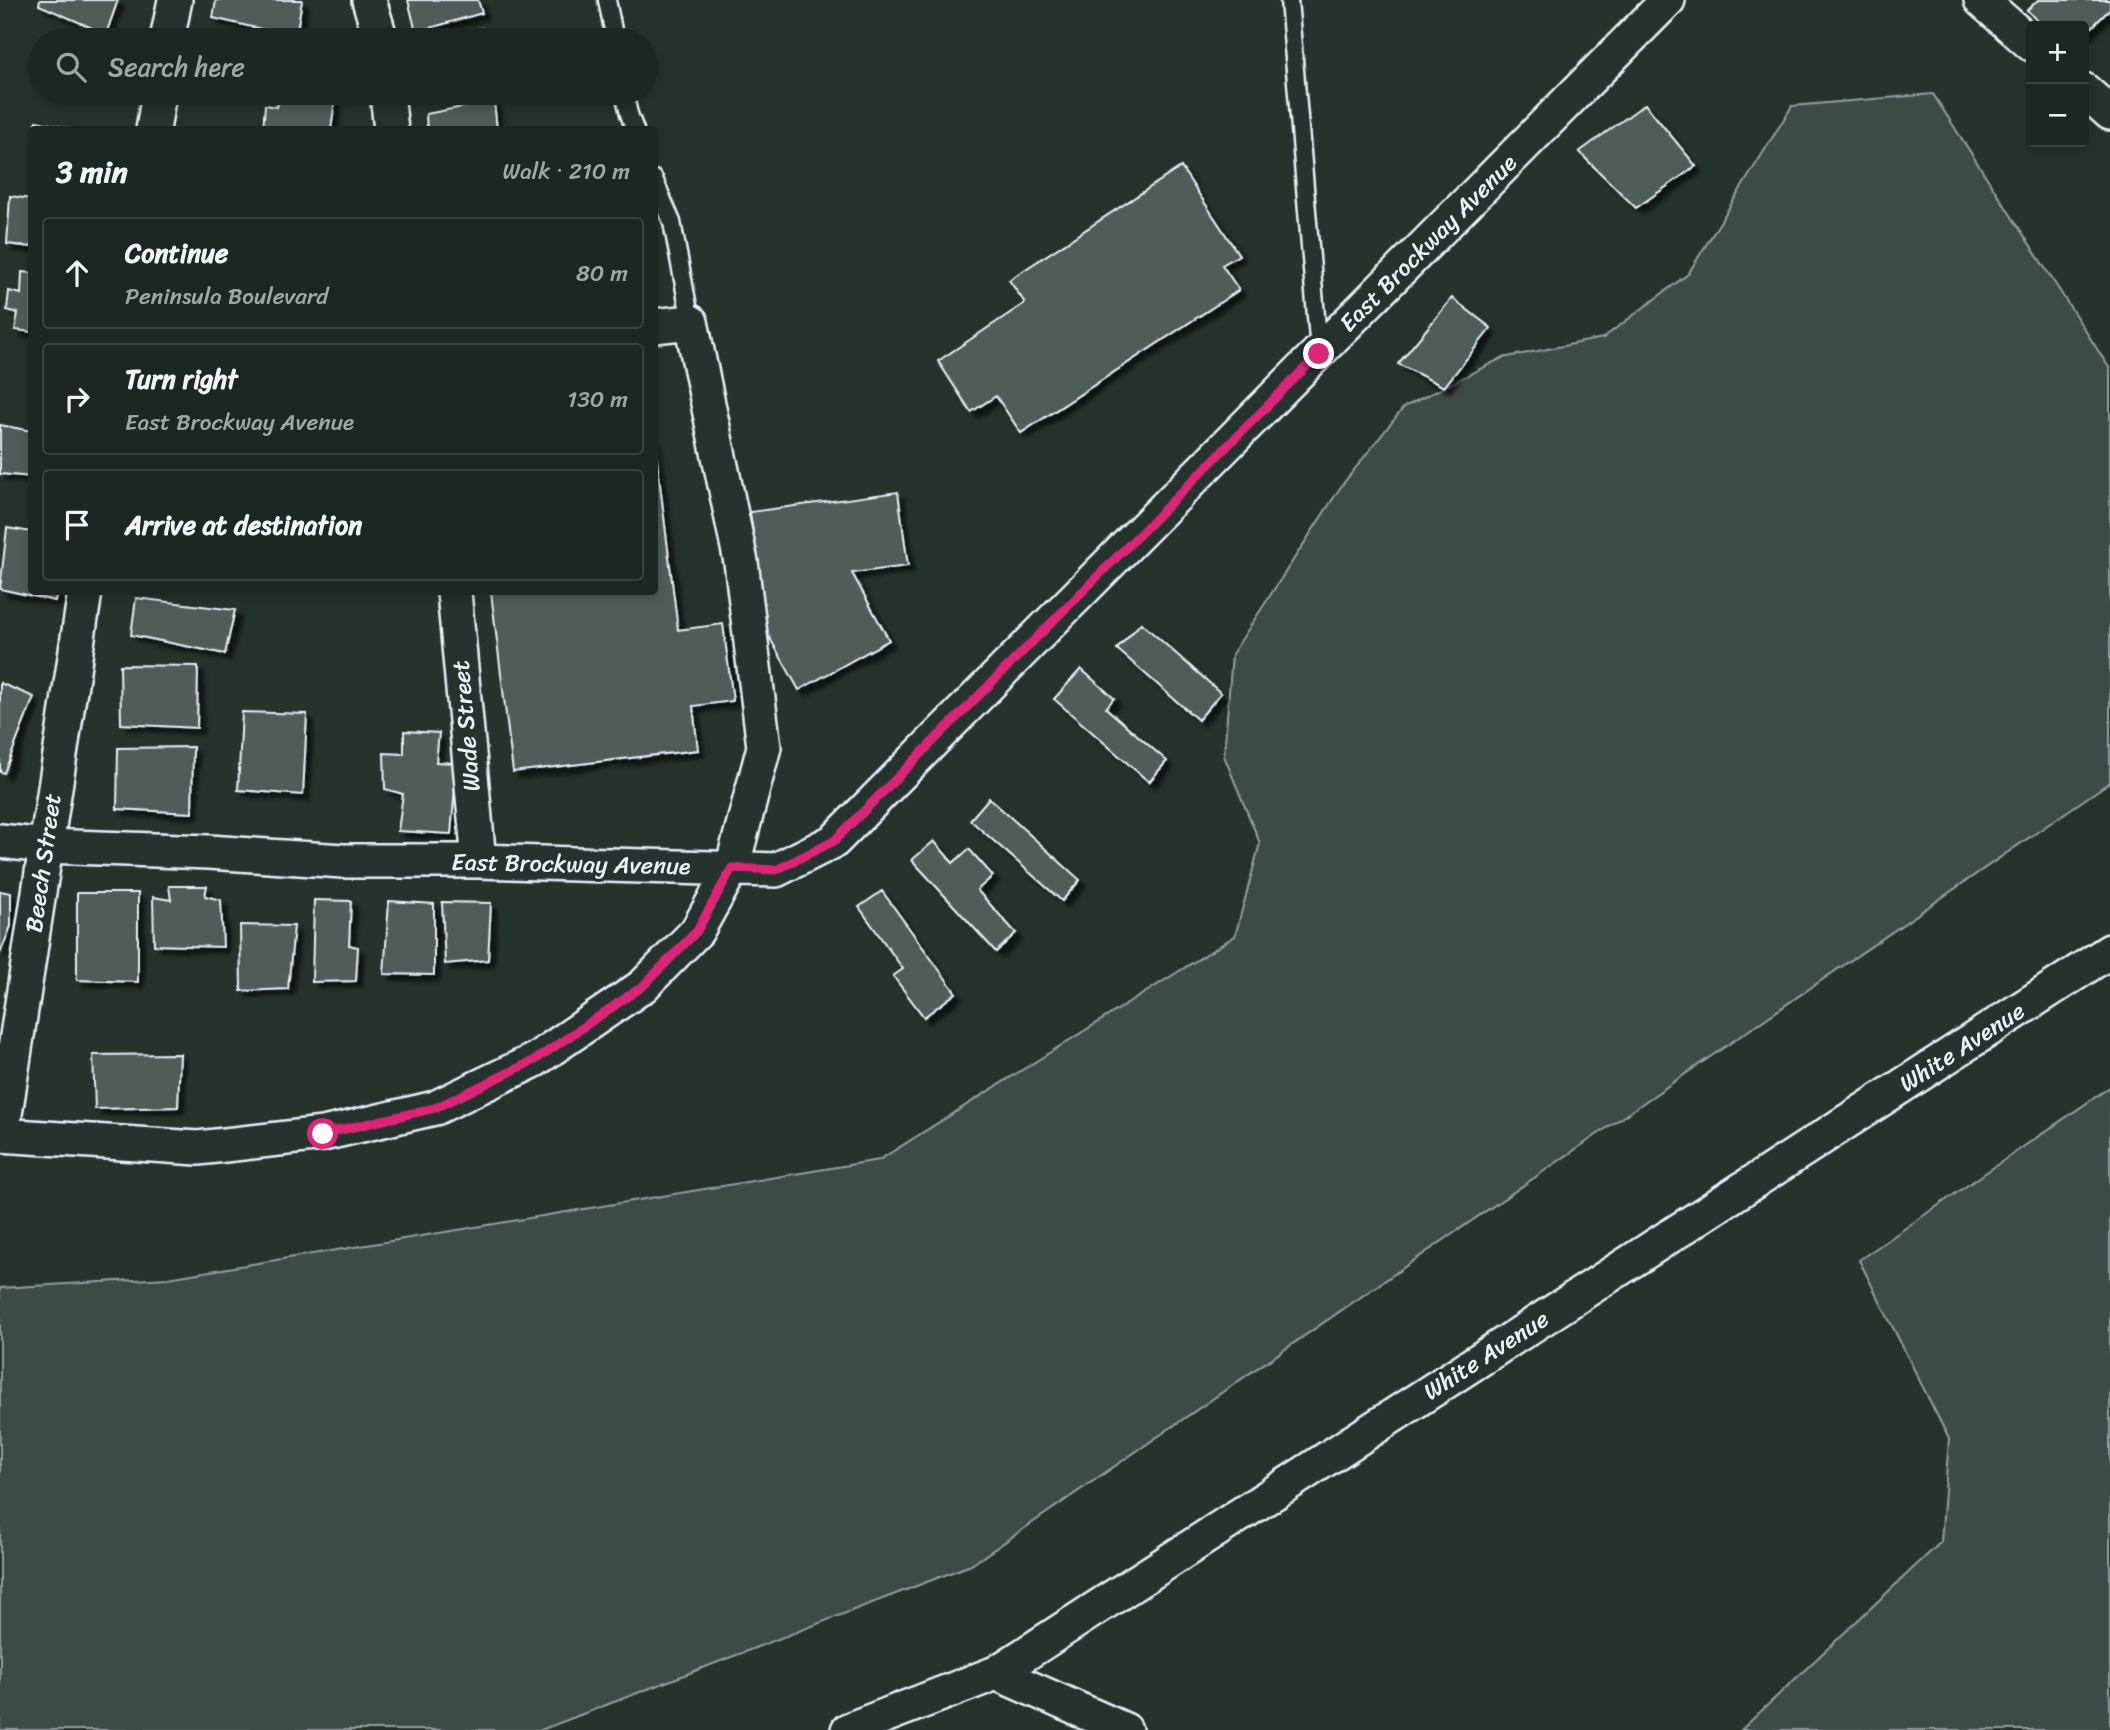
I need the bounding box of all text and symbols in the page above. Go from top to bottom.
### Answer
map controls [2026,21,2089,147]
button: + [2026,21,2089,84]
search box [28,28,658,105]
text: Search here [108,44,245,90]
icon: search [52,48,90,86]
button: − [2026,84,2089,147]
street label: East Brockway Avenue [1329,143,1528,342]
text: 3 min [56,145,128,199]
text: Walk · 210 m [503,151,630,192]
text: Continue [125,230,228,276]
text: 80 m [576,253,628,294]
icon: ahead [58,254,96,292]
text: Peninsula Boulevard [125,276,328,317]
route end [1303,338,1334,369]
text: Turn right [125,356,238,402]
text: 130 m [567,379,628,420]
icon: right [58,380,96,418]
text: East Brockway Avenue [125,402,354,443]
text: Arrive at destination [125,502,362,548]
icon: arrive [58,506,96,544]
street label: Wade Street [439,659,493,793]
street label: Beech Street [12,791,74,935]
street label: East Brockway Avenue [451,841,691,887]
street label: White Avenue [1890,990,2034,1104]
route start [307,1118,338,1149]
street label: White Avenue [1414,1298,1558,1412]

